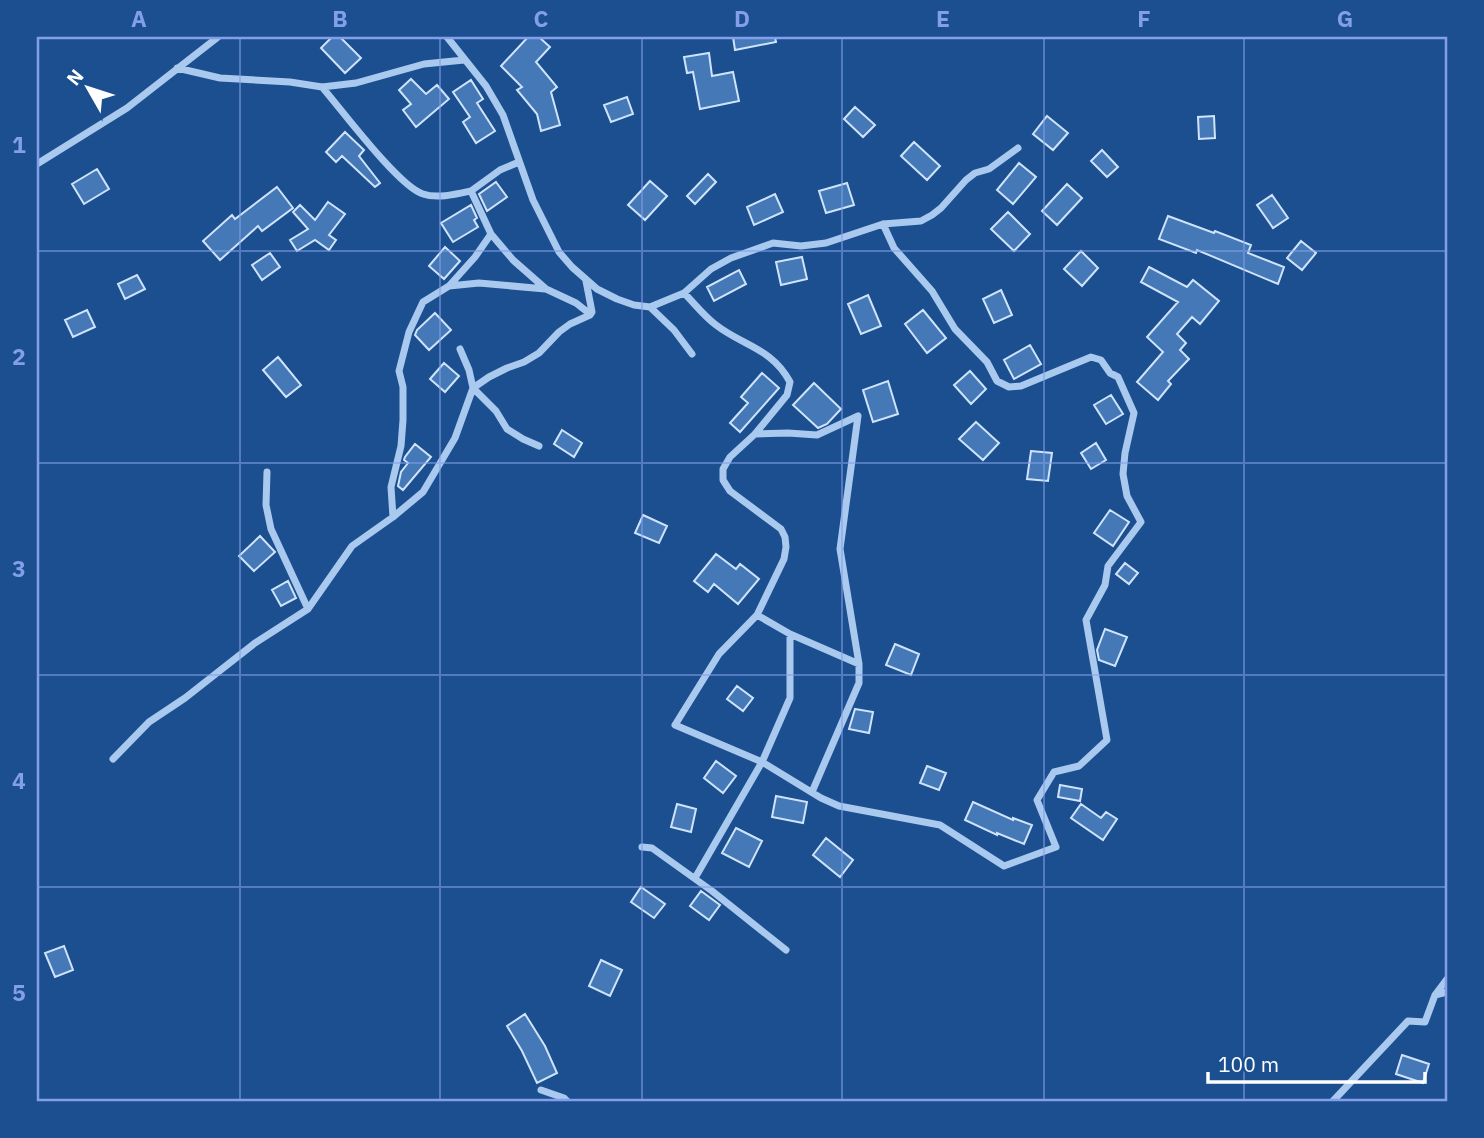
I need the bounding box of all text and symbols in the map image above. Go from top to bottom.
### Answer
text: A [131,3,147,33]
text: B [332,3,348,33]
text: C [534,3,549,33]
text: D [734,3,750,33]
text: E [936,3,950,33]
text: F [1137,3,1151,33]
text: G [1337,3,1353,33]
north arrow [52,52,122,122]
text: N [61,64,88,90]
text: 1 [12,129,26,159]
text: 2 [12,341,26,371]
text: 3 [12,553,26,583]
text: 4 [12,765,26,795]
text: 5 [12,977,26,1007]
scale bar [1208,1040,1424,1084]
text: 100 m [1218,1050,1279,1078]

